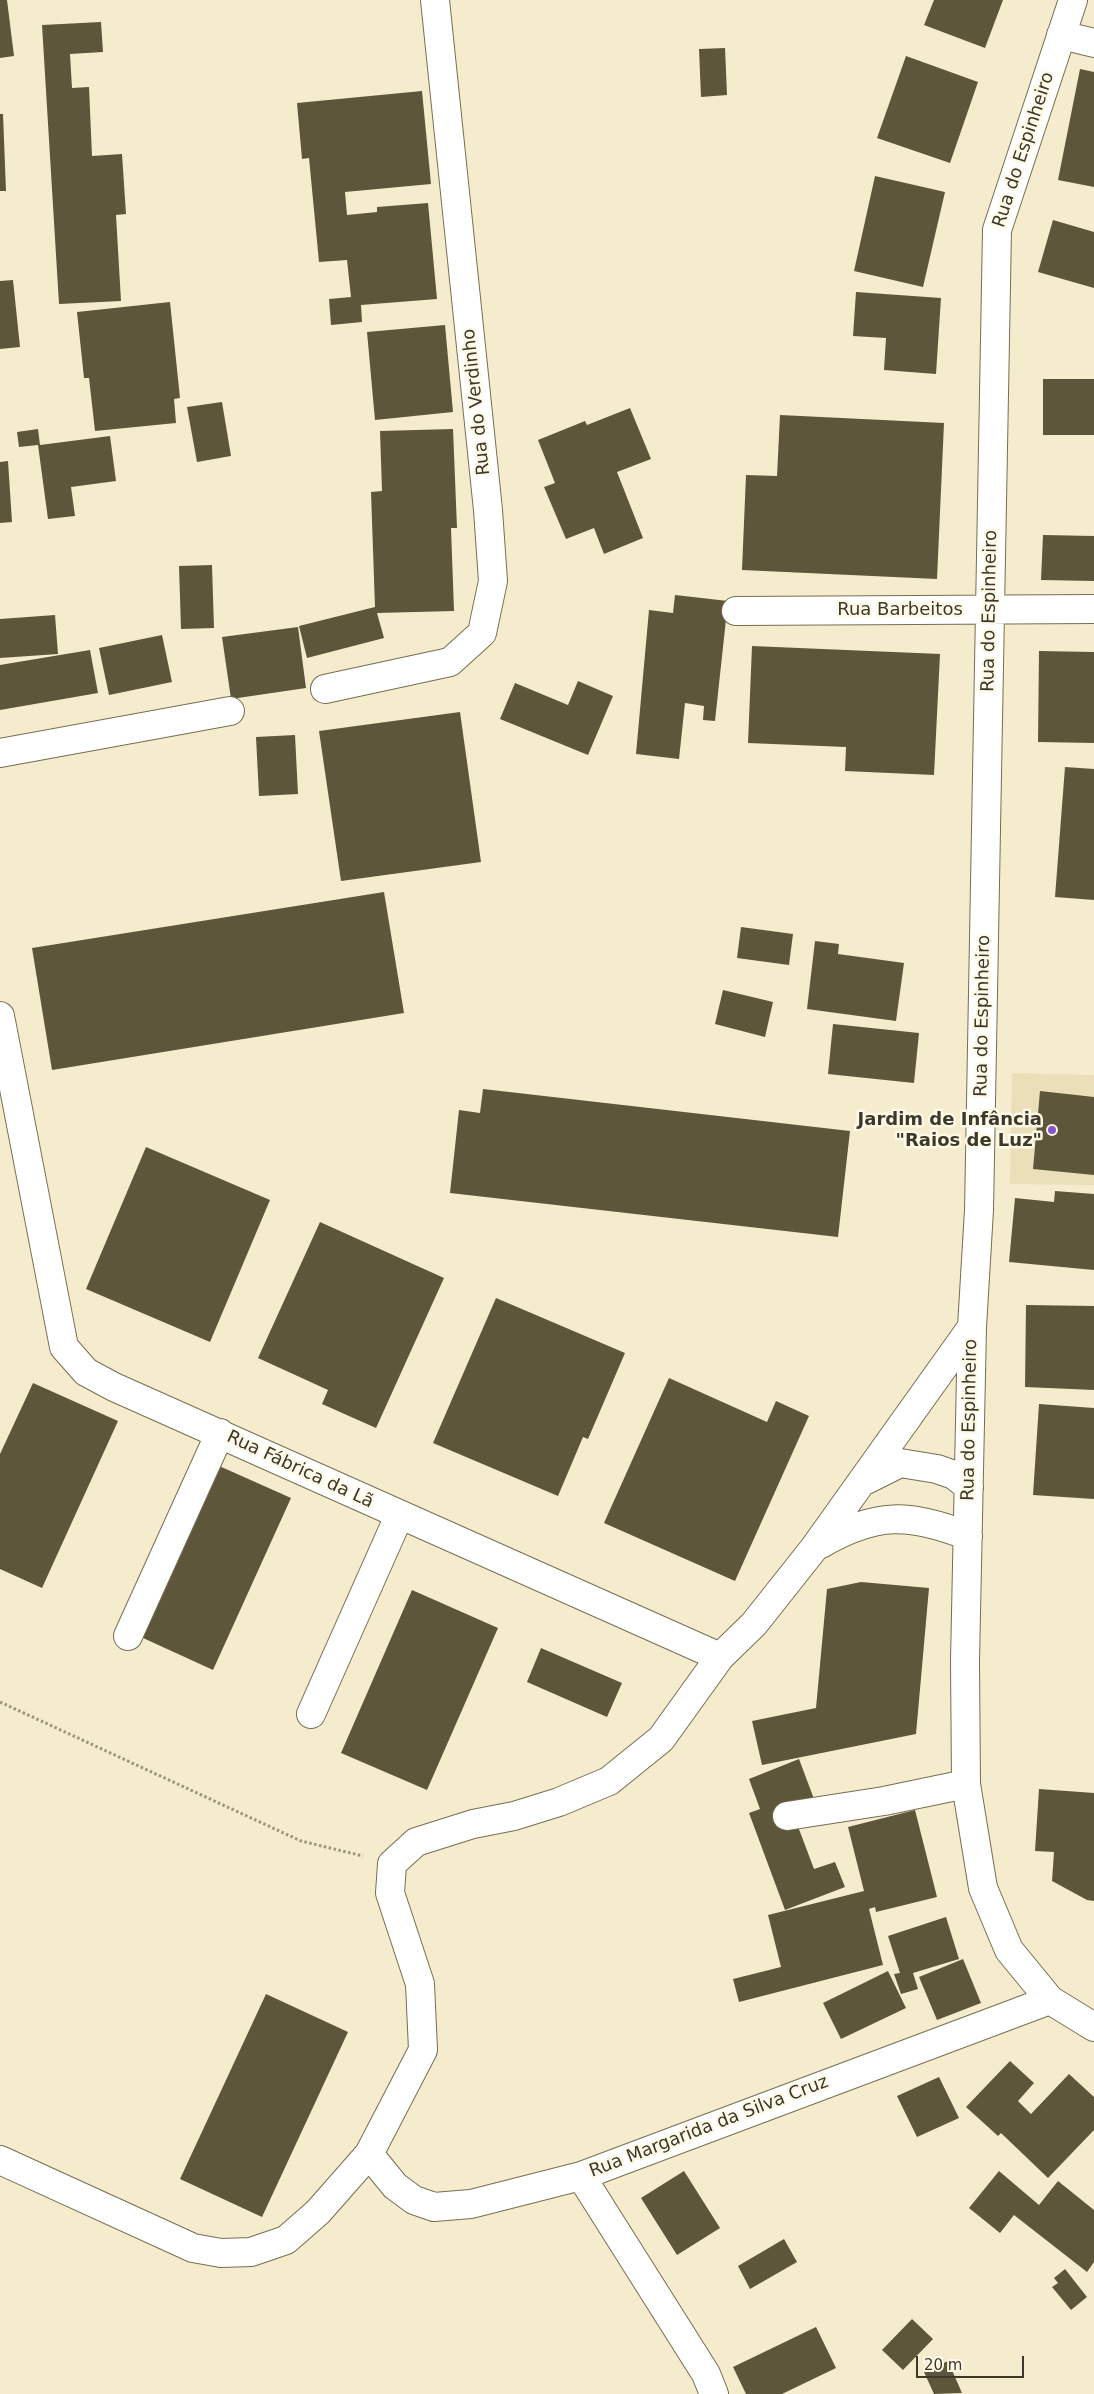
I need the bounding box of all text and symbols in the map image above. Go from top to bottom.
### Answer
street label: Rua do Espinheiro [989,70,1059,230]
street label: Rua do Verdinho [459,328,495,476]
street label: Rua do Espinheiro [978,530,1002,692]
street label: Rua Barbeitos [837,599,963,621]
street label: Rua do Espinheiro [971,935,995,1097]
place label: Jardim de Infância "Raios de Luz" [858,1109,1042,1152]
marker: Jardim de Infância "Raios de Luz" [1046,1124,1058,1136]
street label: Rua do Espinheiro [958,1339,982,1501]
street label: Rua Fábrica da Lã [223,1427,377,1513]
street label: Rua Margarida da Silva Cruz [586,2071,832,2183]
scale bar [919,2346,1026,2378]
text: 20 m [924,2356,962,2374]

